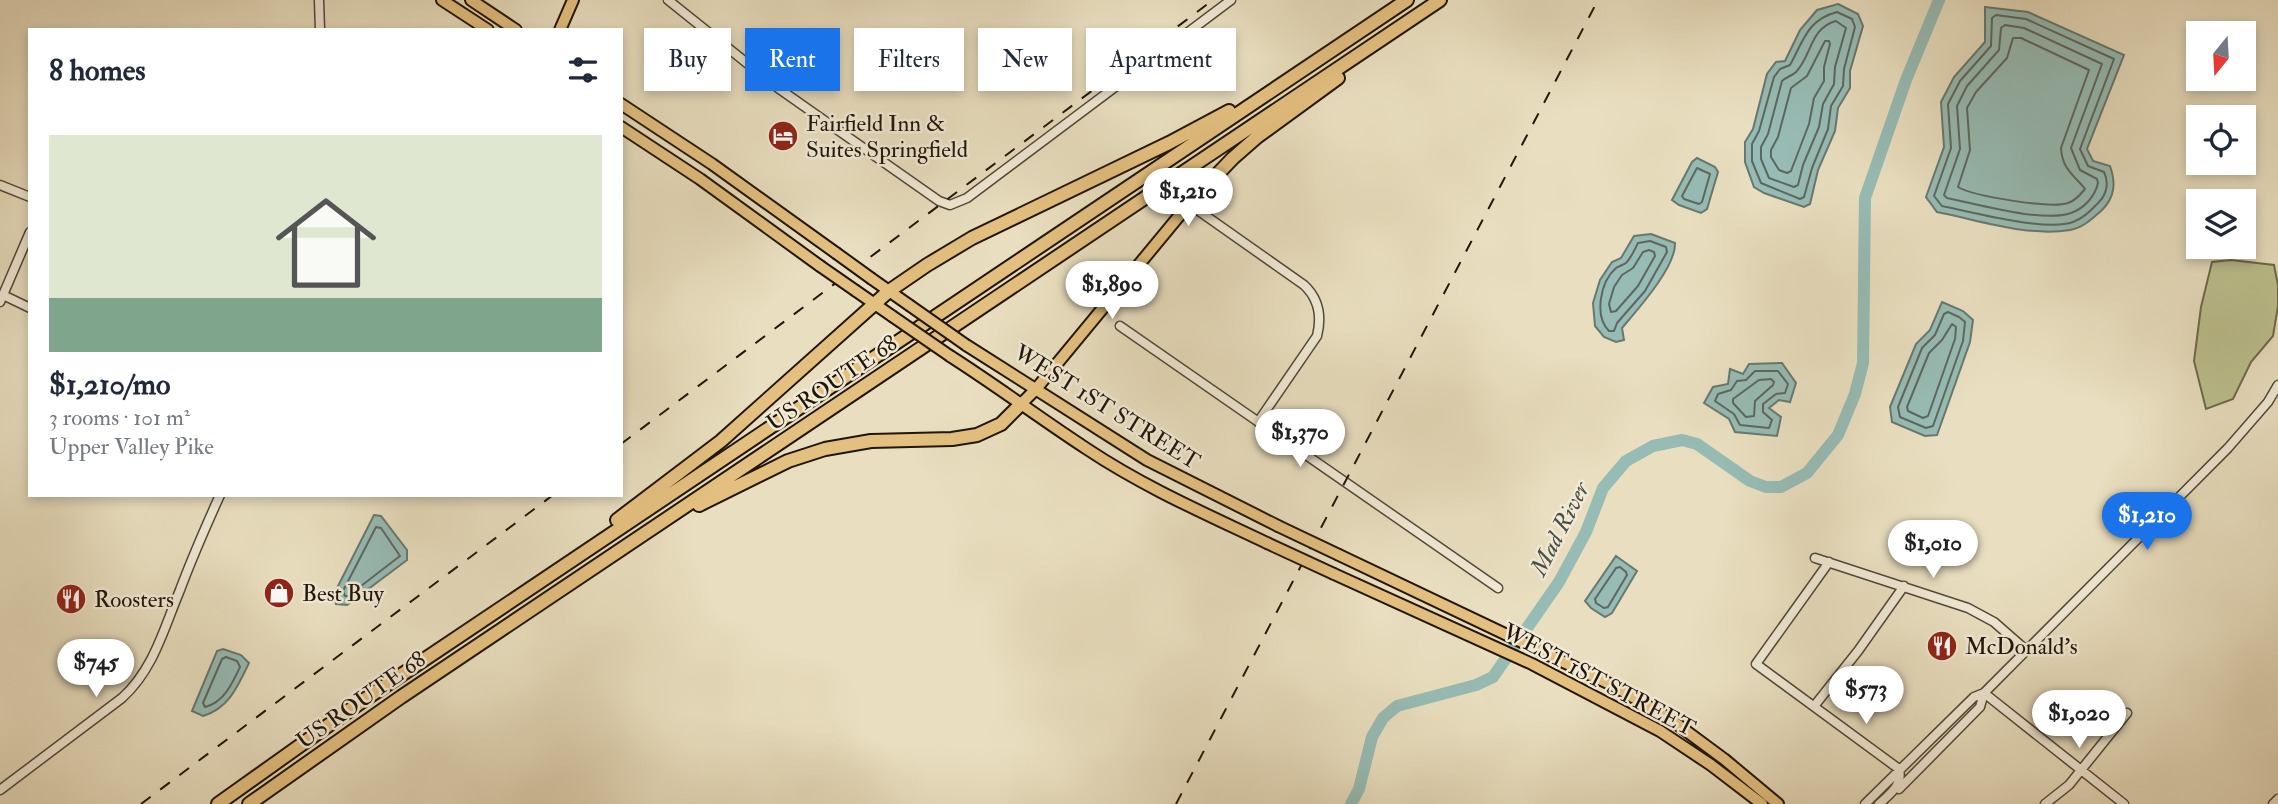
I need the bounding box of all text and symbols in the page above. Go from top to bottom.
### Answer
north arrow [2186,21,2256,91]
map controls [2186,21,2256,259]
chip: Buy [644,28,731,91]
chip: Rent [745,28,840,91]
chip: Filters [854,28,964,91]
chip: New [978,28,1072,91]
chip: Apartment [1086,28,1236,91]
icon: filters [564,51,602,89]
text: 8 homes [49,52,146,89]
button: locate [2186,105,2256,175]
place label: Fairfield Inn & Suites Springfield [806,109,968,165]
hotel icon: Fairfield Inn & Suites Springfield [766,119,800,153]
pin: $1,210 [1131,168,1245,228]
text: $1,210 [1159,176,1217,205]
icon: home [263,180,389,306]
button: layers [2186,189,2256,259]
pin: $1,890 [1055,262,1169,321]
text: $1,890 [1081,269,1143,298]
street label: US ROUTE 68 [761,328,903,437]
street label: WEST 1ST STREET [1008,337,1205,476]
text: $1,210/mo [49,366,170,403]
text: 3 rooms · 101 m² [49,403,190,432]
pin: $1,370 [1243,410,1357,469]
text: $1,370 [1271,417,1329,446]
text: Upper Valley Pike [49,432,214,461]
water label: Mad River [1522,476,1597,583]
pin: $1,210 [2090,492,2204,552]
text: $1,210 [2118,500,2176,529]
pin: $1,010 [1876,520,1990,580]
text: $1,010 [1904,528,1962,557]
shop icon: Best Buy [262,576,296,610]
place label: Best Buy [302,579,385,608]
restaurant icon: Roosters [54,582,88,616]
place label: Roosters [94,585,174,614]
street label: WEST 1ST STREET [1497,616,1700,743]
restaurant icon: McDonald's [1925,629,1959,663]
place label: McDonald's [1965,632,2078,661]
pin: $745 [55,640,137,699]
street label: US ROUTE 68 [291,645,432,755]
text: $745 [73,647,119,676]
pin: $573 [1825,666,1907,726]
text: $573 [1845,674,1887,703]
pin: $1,020 [2022,690,2136,750]
text: $1,020 [2048,698,2110,727]

